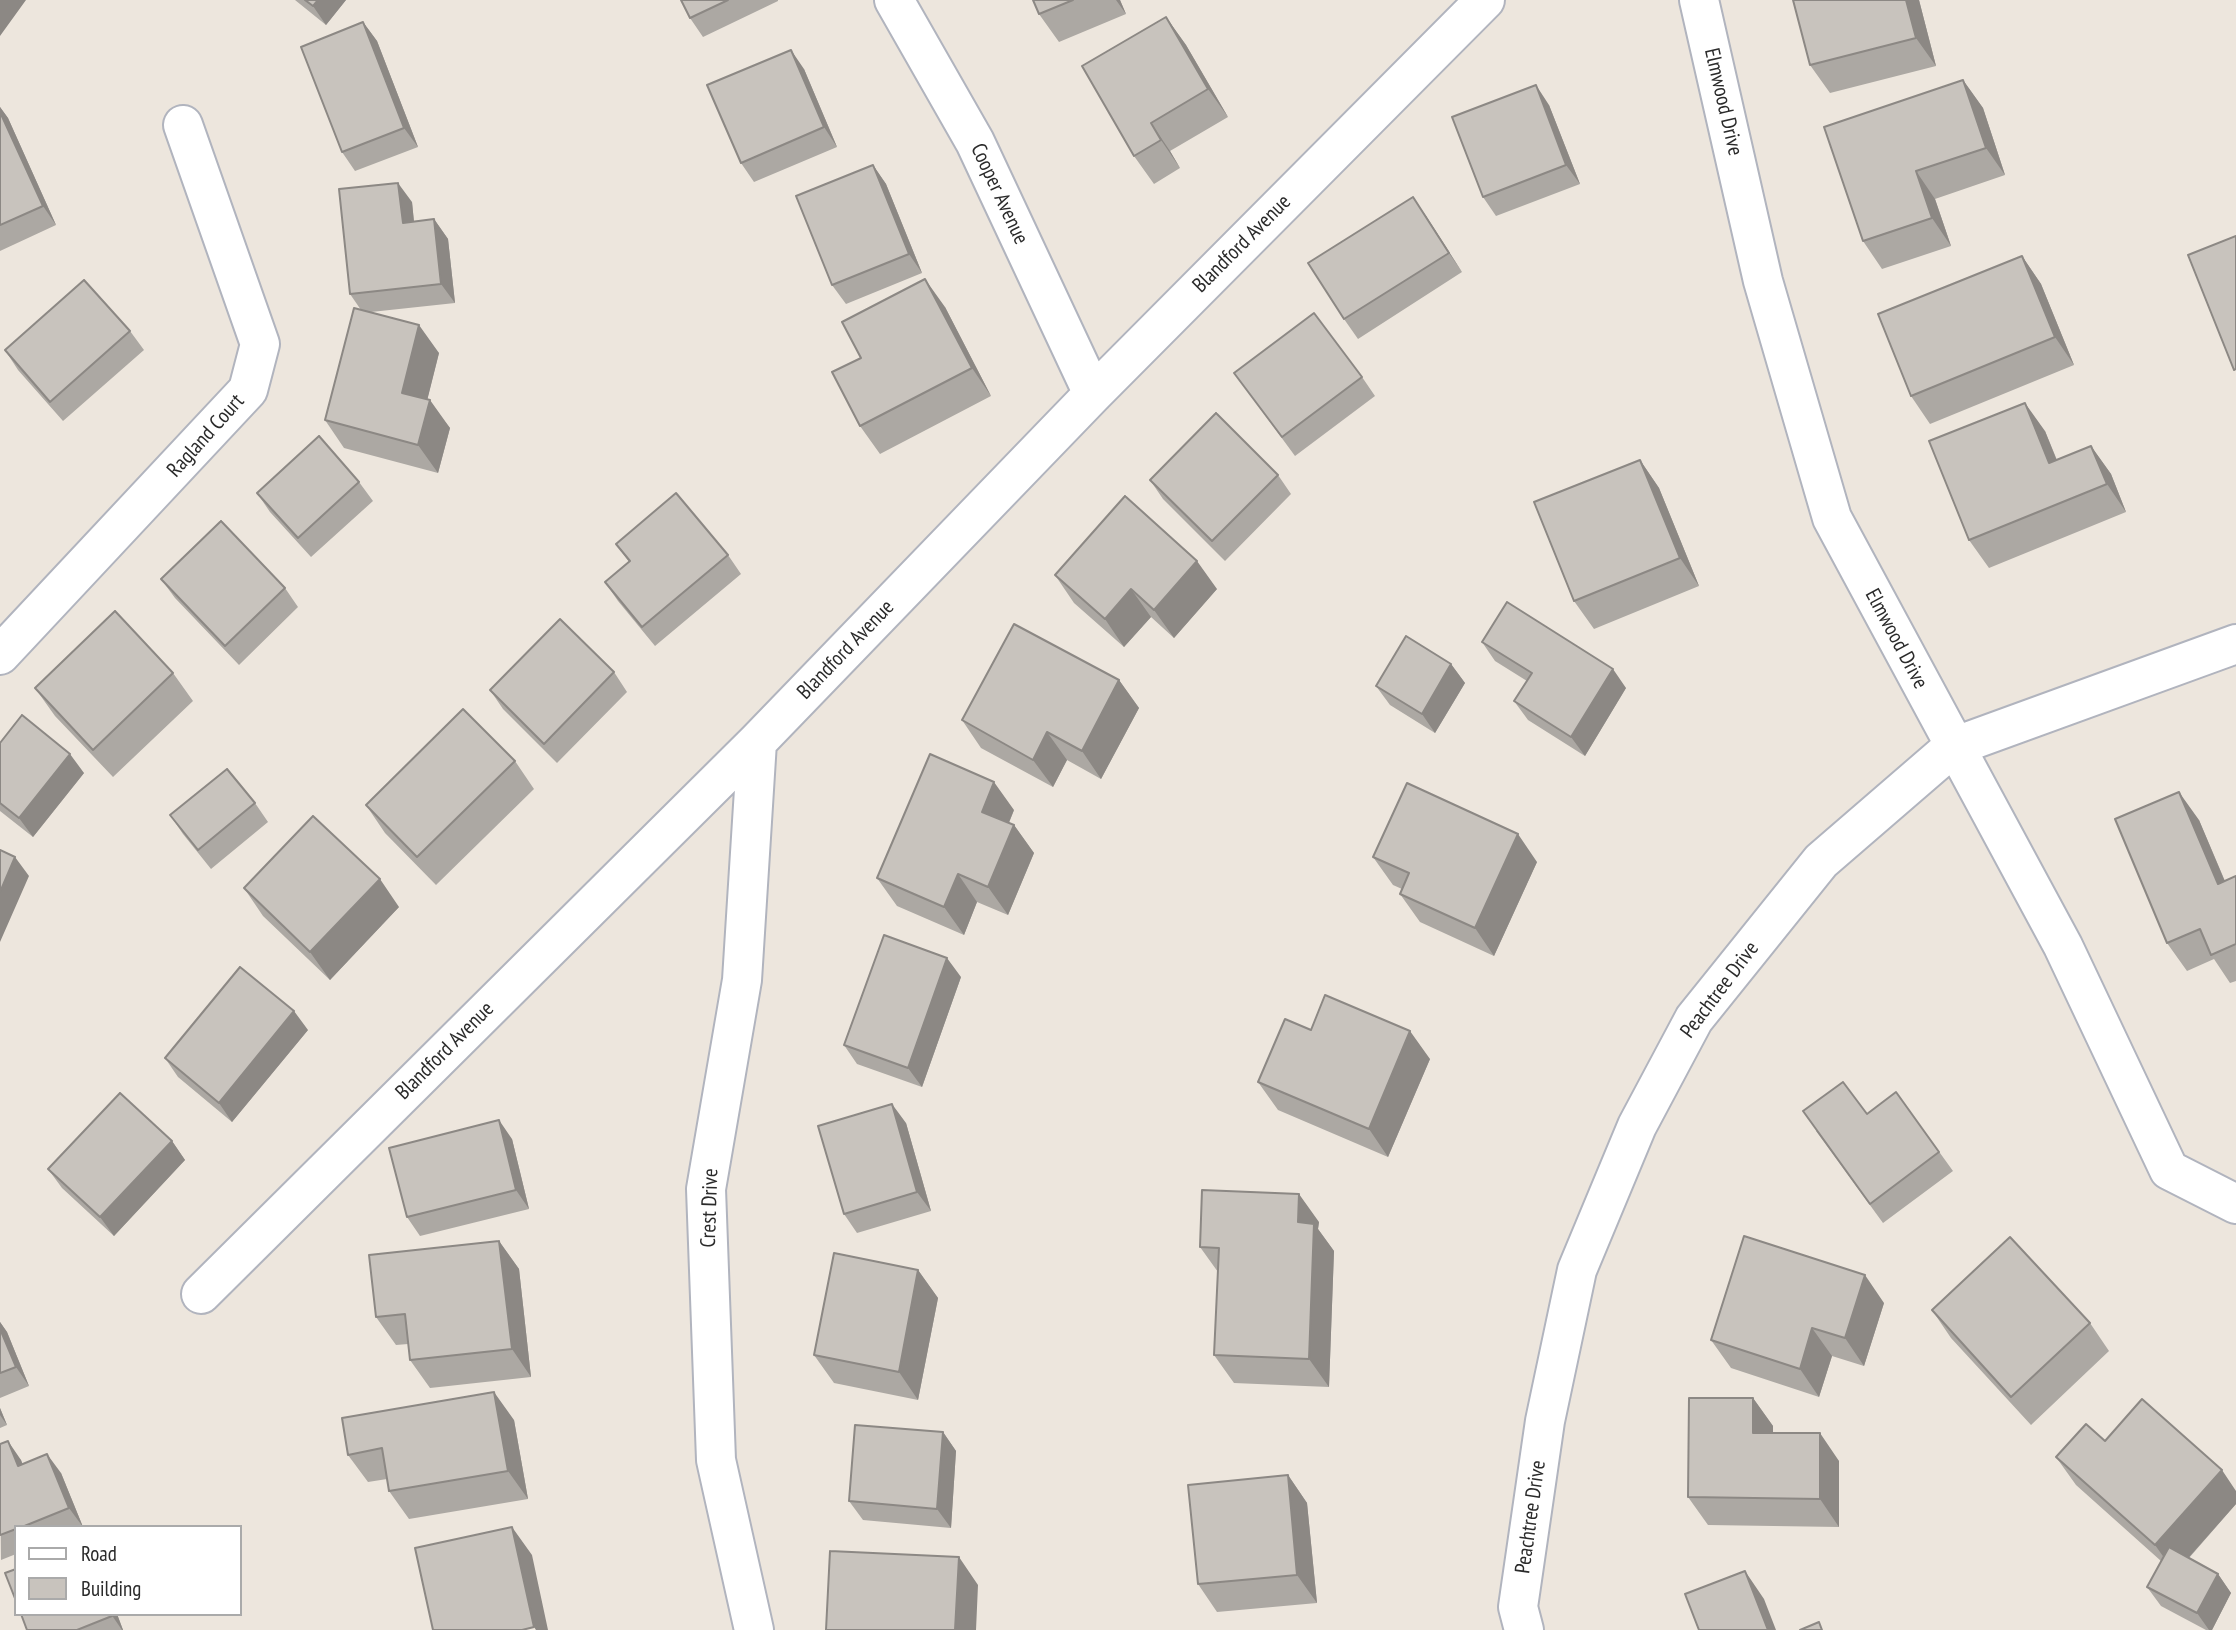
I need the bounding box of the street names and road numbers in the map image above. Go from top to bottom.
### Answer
street label: Elmwood Drive [1698,46,1748,158]
street label: Cooper Avenue [965,140,1033,248]
street label: Blandford Avenue [1188,190,1296,298]
street label: Ragland Court [162,389,250,483]
street label: Elmwood Drive [1859,585,1933,693]
street label: Blandford Avenue [792,595,900,705]
street label: Peachtree Drive [1676,937,1764,1043]
street label: Blandford Avenue [391,997,499,1105]
street label: Crest Drive [696,1168,724,1248]
street label: Peachtree Drive [1511,1459,1551,1575]

